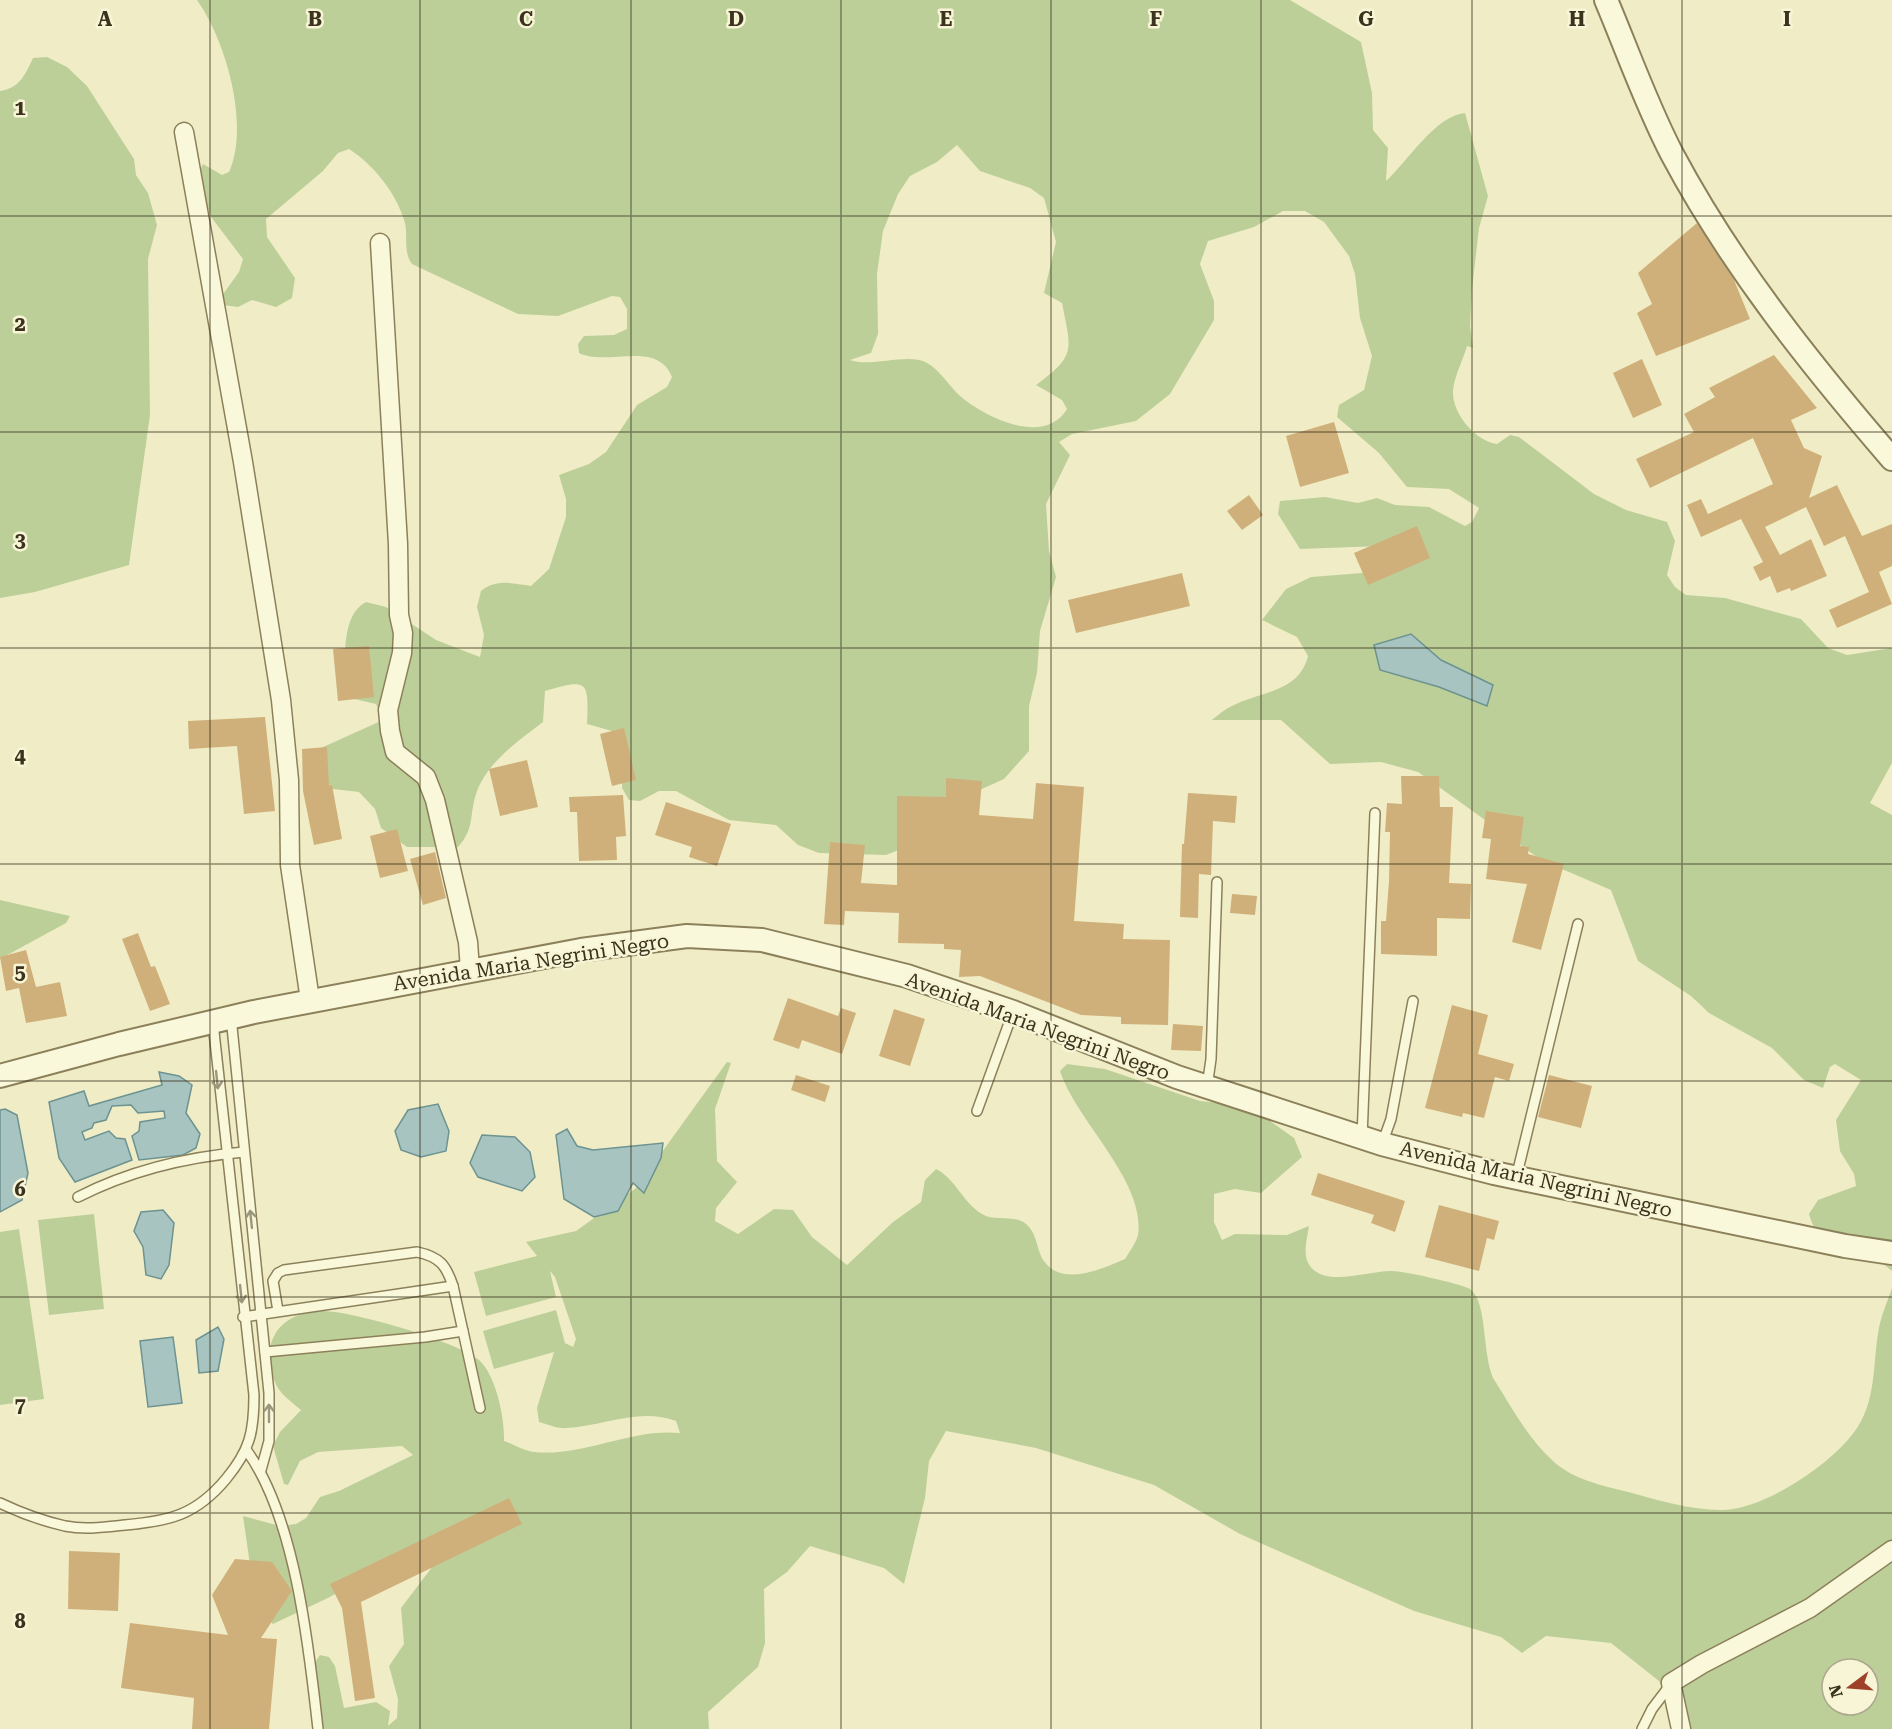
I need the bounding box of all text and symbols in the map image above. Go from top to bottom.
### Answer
text: A [98,7,113,31]
text: B [308,7,322,31]
text: C [519,7,533,31]
text: D [728,7,744,31]
text: E [940,7,953,31]
text: F [1150,7,1162,31]
text: G [1358,7,1374,31]
text: H [1569,7,1585,31]
text: I [1783,7,1791,31]
text: 1 [14,96,26,120]
text: 2 [14,312,26,336]
text: 3 [14,528,26,552]
text: 4 [14,744,26,768]
street label: Avenida Maria Negrini Negro [391,928,671,996]
text: 5 [14,960,26,984]
street label: Avenida Maria Negrini Negro [903,967,1173,1085]
one-way arrow [212,1069,223,1089]
street label: Avenida Maria Negrini Negro [1397,1136,1675,1222]
text: 6 [14,1177,26,1201]
one-way arrow [245,1209,256,1229]
one-way arrow [236,1284,247,1304]
text: 7 [14,1393,26,1417]
one-way arrow [263,1403,275,1423]
text: 8 [14,1609,26,1633]
north arrow [1820,1657,1880,1717]
text: N [1825,1682,1847,1700]

